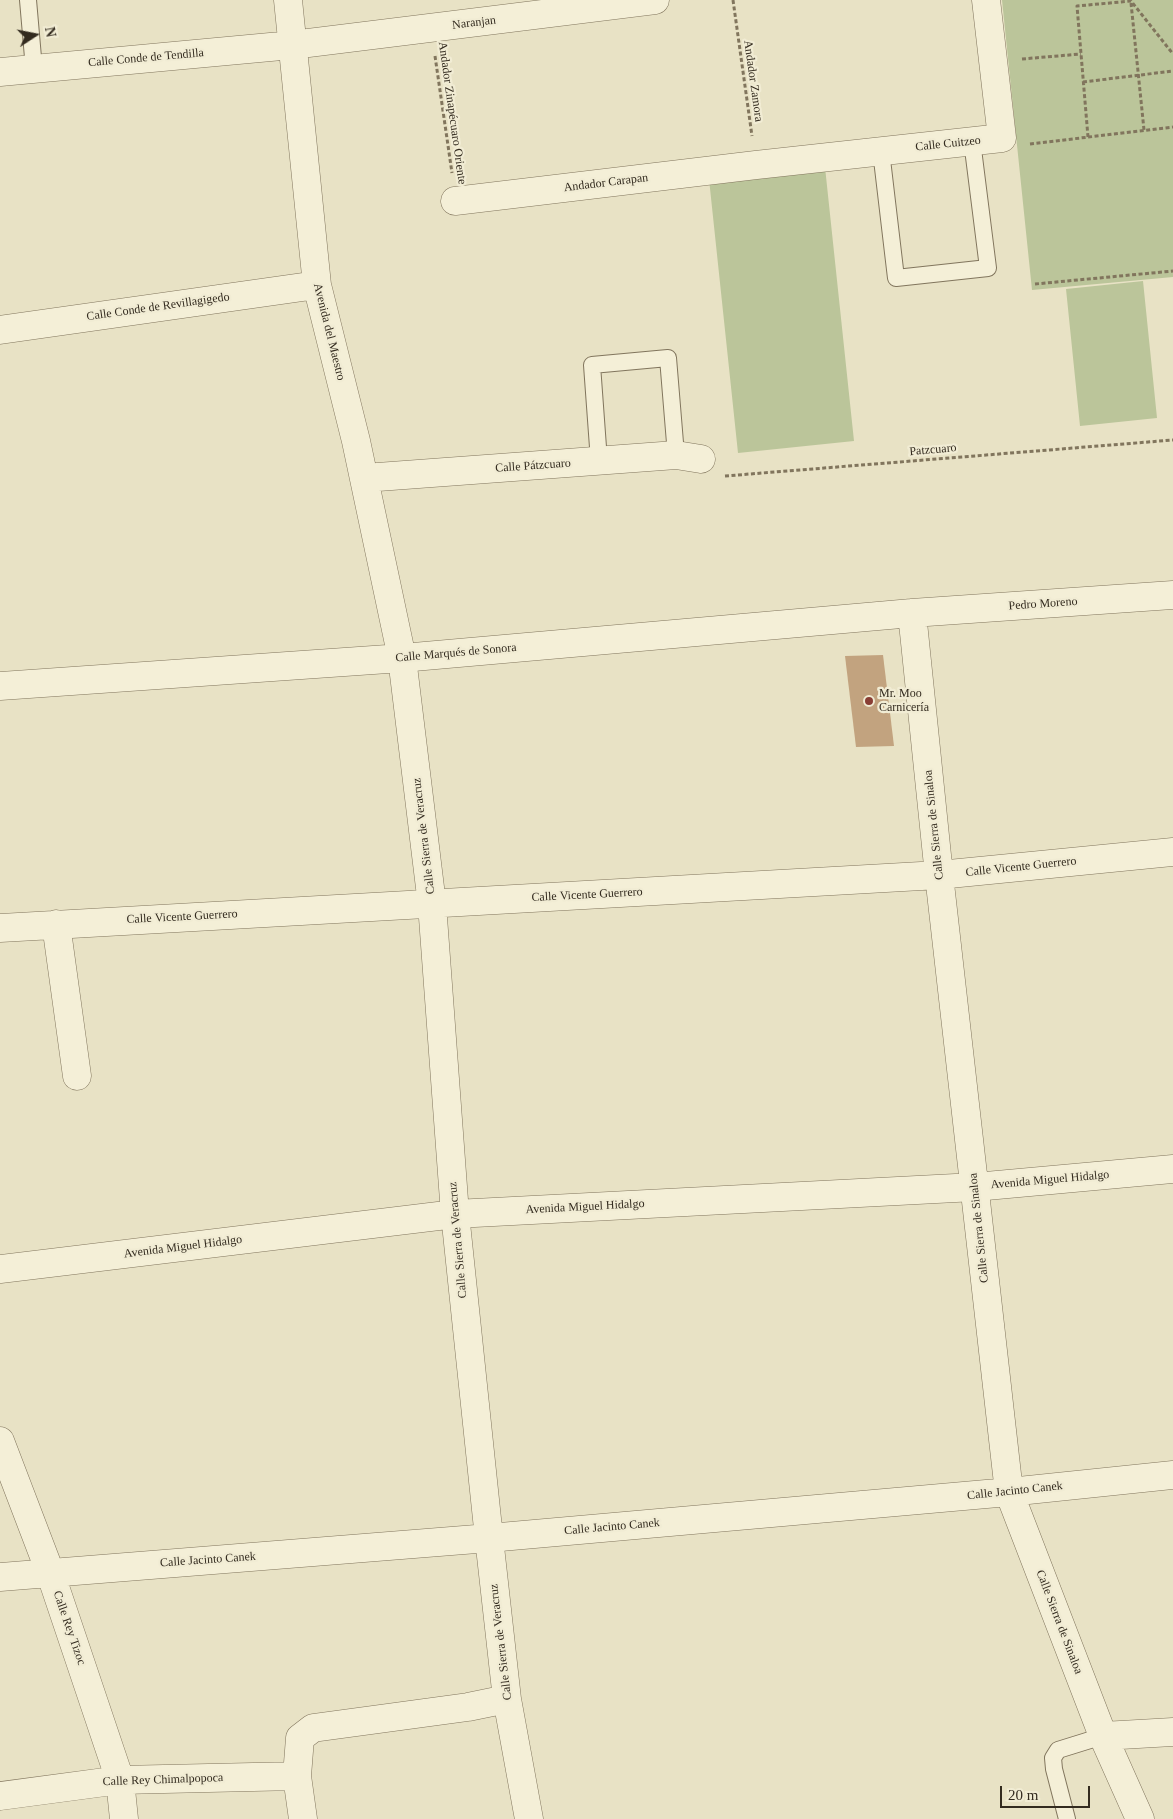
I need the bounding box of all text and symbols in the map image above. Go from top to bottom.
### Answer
north arrow [10,10,60,60]
street label: Naranjan [451,13,497,33]
text: N [42,26,59,38]
street label: Andador Zamora [740,39,766,123]
street label: Andador Zinapécuaro Oriente [435,41,469,185]
street label: Calle Conde de Tendilla [88,46,204,70]
street label: Calle Cuitzeo [915,133,981,155]
street label: Andador Carapan [563,171,649,195]
street label: Avenida del Maestro [310,282,348,382]
street label: Calle Conde de Revillagigedo [86,290,230,324]
street label: Patzcuaro [909,441,957,459]
street label: Calle Pátzcuaro [495,456,571,476]
street label: Pedro Moreno [1008,594,1078,614]
street label: Calle Marqués de Sonora [395,641,517,665]
place label: Mr. Moo Carnicería [879,687,929,715]
marker: Mr. Moo Carnicería [863,695,875,707]
street label: Calle Sierra de Sinaloa [921,769,947,881]
street label: Calle Sierra de Veracruz [410,777,438,895]
street label: Calle Vicente Guerrero [965,854,1077,880]
street label: Calle Vicente Guerrero [531,885,643,905]
street label: Calle Vicente Guerrero [126,907,238,927]
street label: Avenida Miguel Hidalgo [990,1168,1110,1192]
street label: Calle Sierra de Sinaloa [966,1172,992,1284]
street label: Calle Sierra de Veracruz [446,1181,470,1299]
street label: Avenida Miguel Hidalgo [525,1197,645,1217]
street label: Avenida Miguel Hidalgo [123,1233,243,1261]
street label: Calle Jacinto Canek [967,1479,1063,1503]
street label: Calle Jacinto Canek [564,1516,660,1538]
street label: Calle Jacinto Canek [160,1549,256,1571]
street label: Calle Sierra de Sinaloa [1033,1568,1085,1676]
street label: Calle Sierra de Veracruz [487,1583,515,1701]
street label: Calle Rey Tizoc [50,1589,88,1667]
street label: Calle Rey Chimalpopoca [102,1771,224,1789]
scale bar [1003,1776,1093,1808]
text: 20 m [1008,1787,1038,1803]

